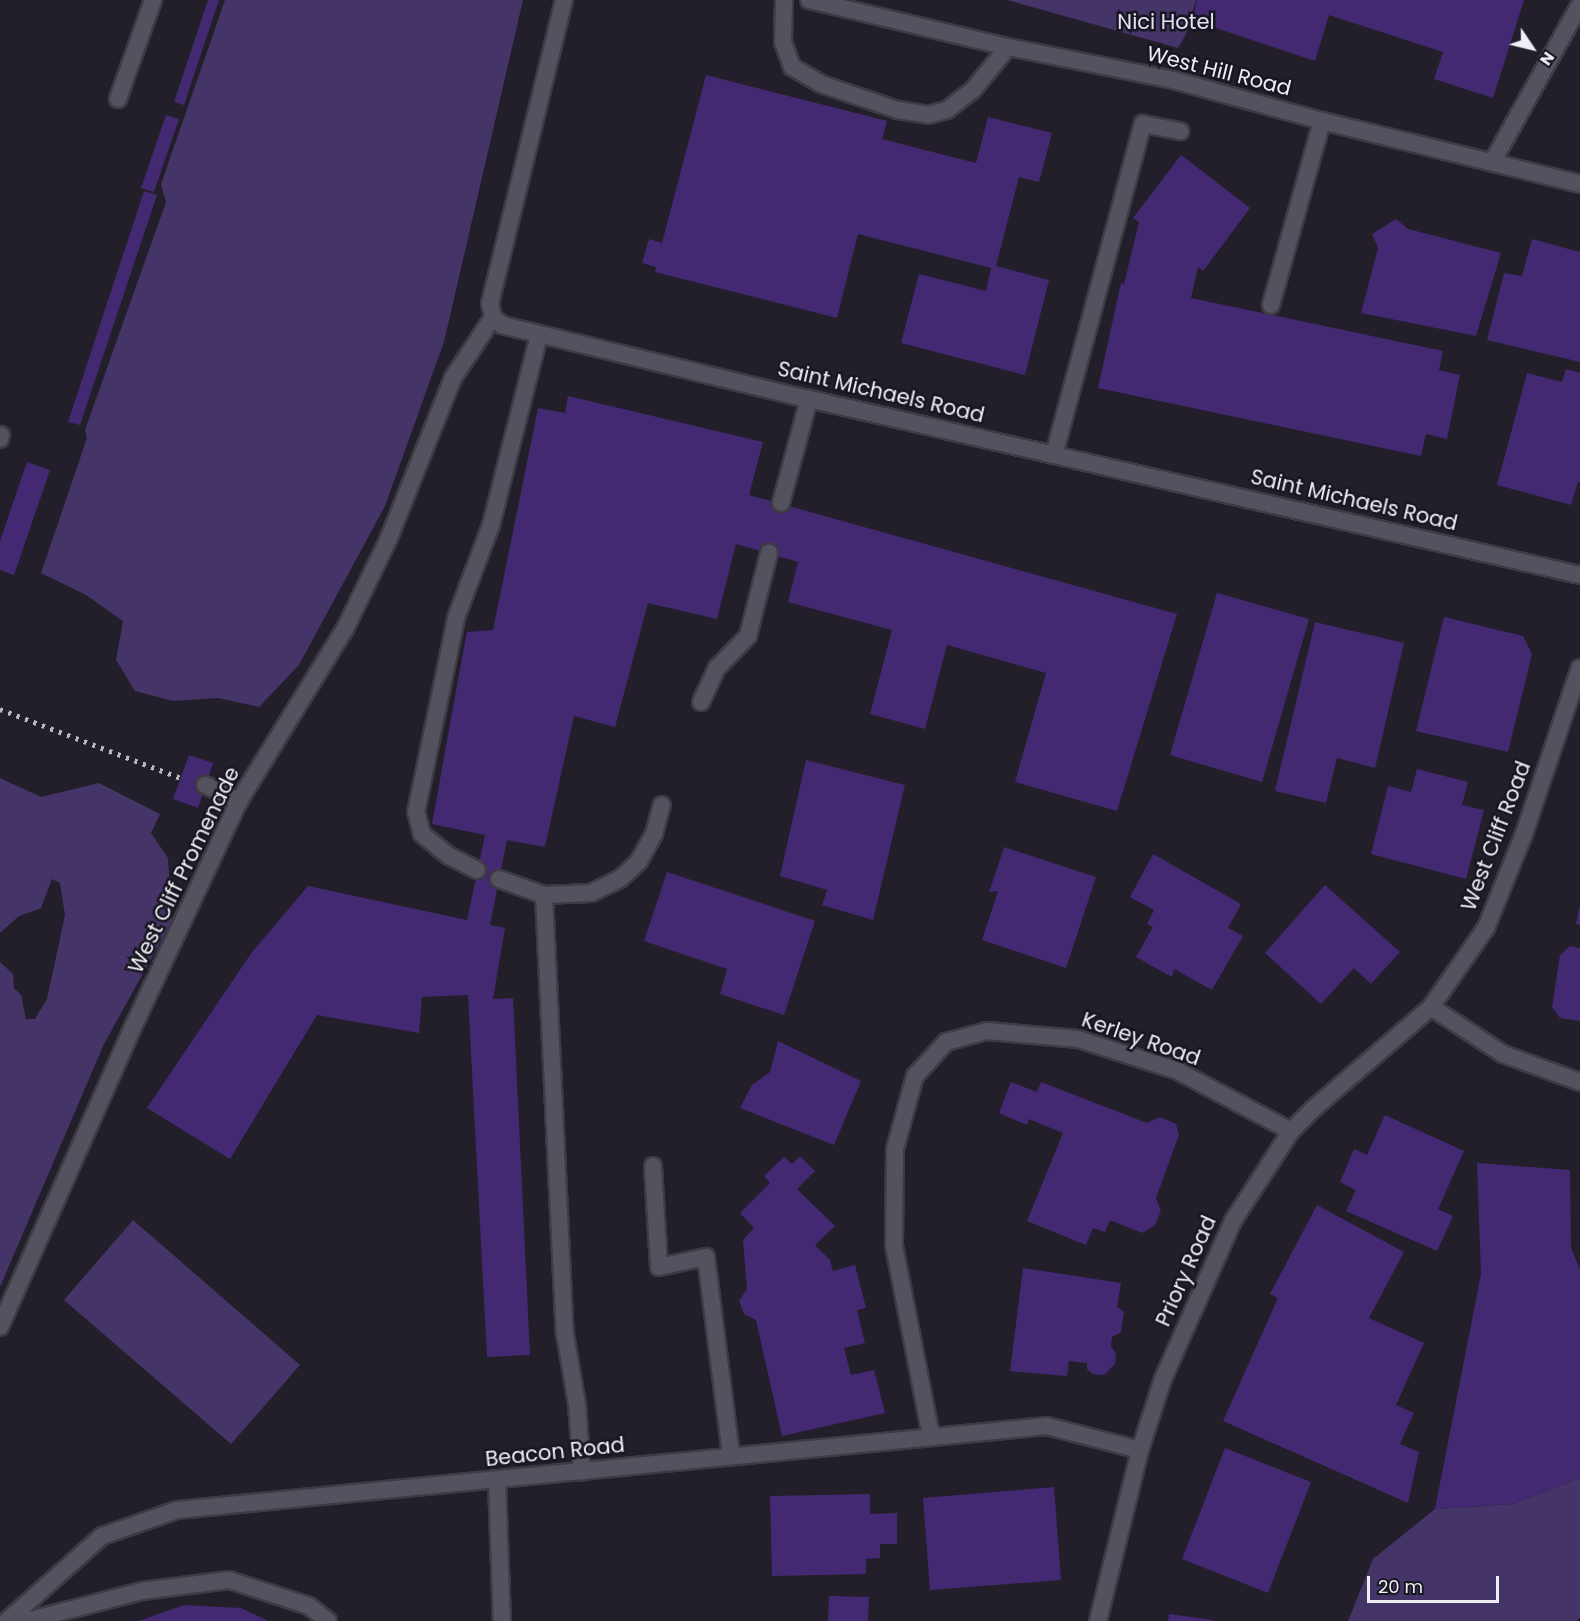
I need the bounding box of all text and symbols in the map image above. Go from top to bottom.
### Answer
park label: Nici Hotel [1117,9,1215,35]
north arrow [1502,18,1562,78]
street label: West Hill Road [1144,41,1294,101]
text: N [1534,47,1560,70]
street label: Saint Michaels Road [775,356,987,428]
street label: Saint Michaels Road [1248,464,1460,536]
street label: West Cliff Road [1456,758,1536,914]
street label: West Cliff Promenade [123,763,245,977]
street label: Kerley Road [1078,1007,1204,1071]
street label: Priory Road [1150,1212,1222,1330]
street label: Beacon Road [484,1432,626,1472]
scale bar [1370,1564,1502,1602]
text: 20 m [1378,1574,1423,1599]

